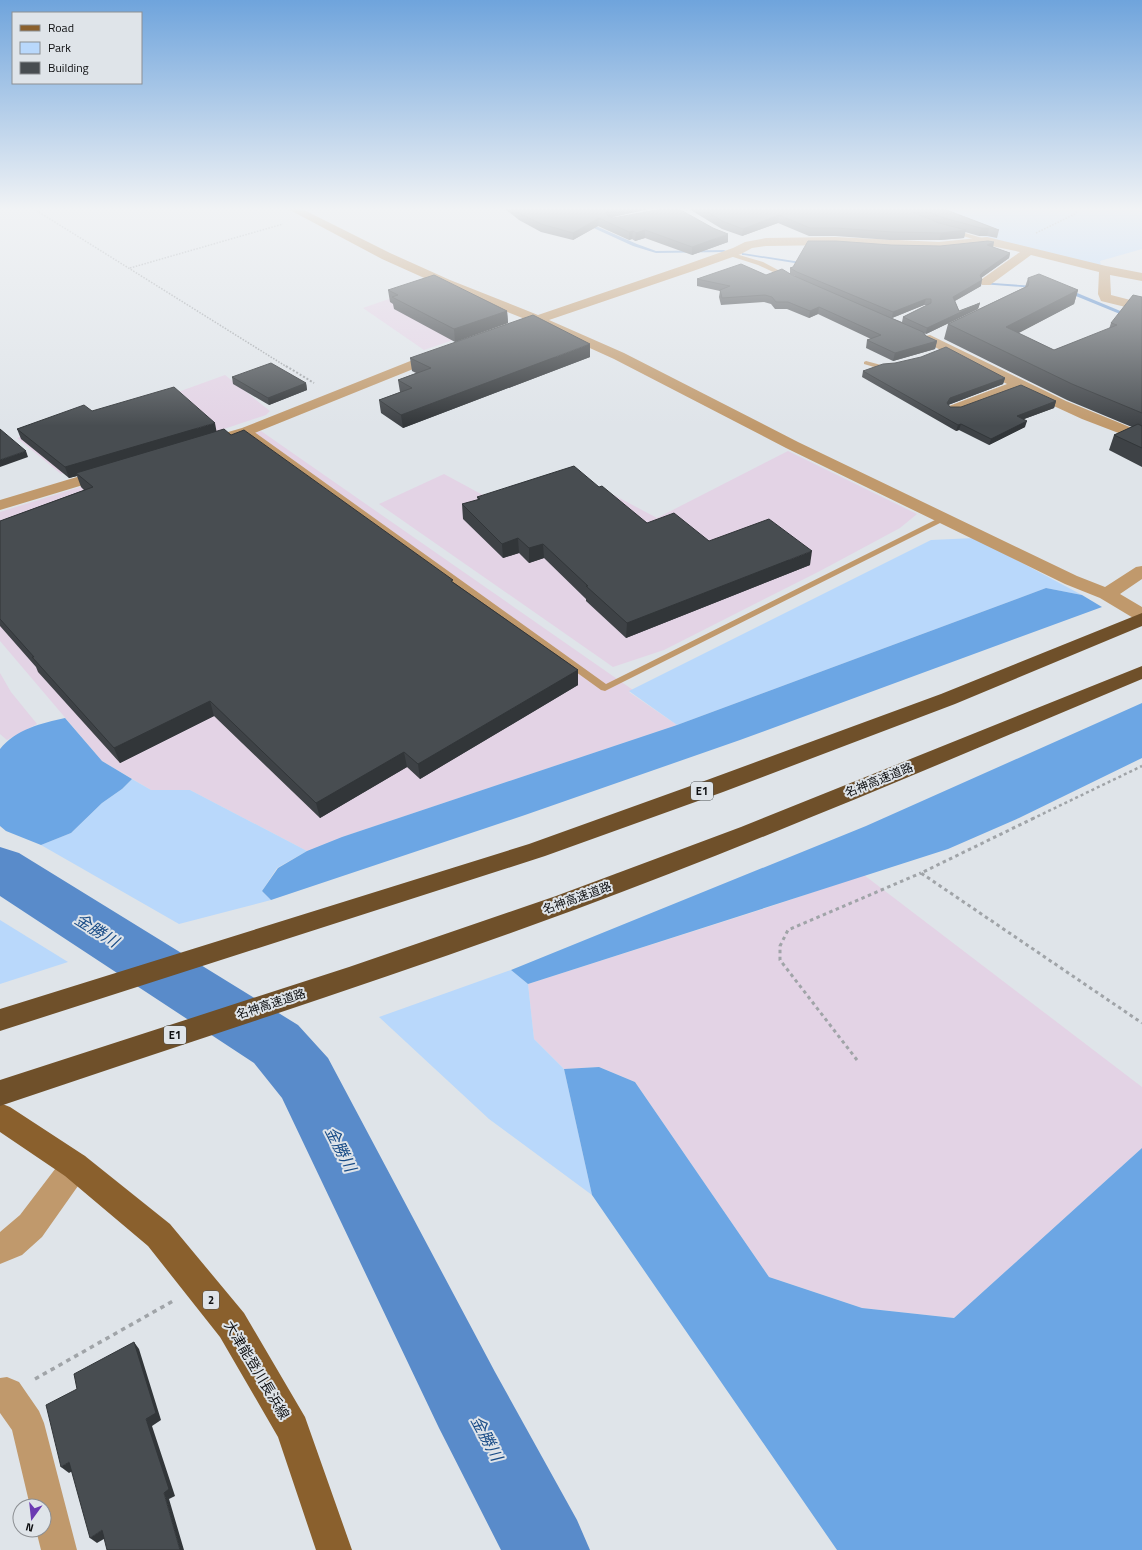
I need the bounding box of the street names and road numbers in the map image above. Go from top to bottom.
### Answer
street label: 名神高速道路 [842,757,916,802]
road number: E1 [691,782,713,800]
street label: 名神高速道路 [540,876,614,919]
street label: 名神高速道路 [234,983,308,1024]
road number: E1 [164,1026,186,1044]
road number: 2 [203,1291,219,1309]
street label: 大津能登川長浜線 [220,1316,295,1423]

